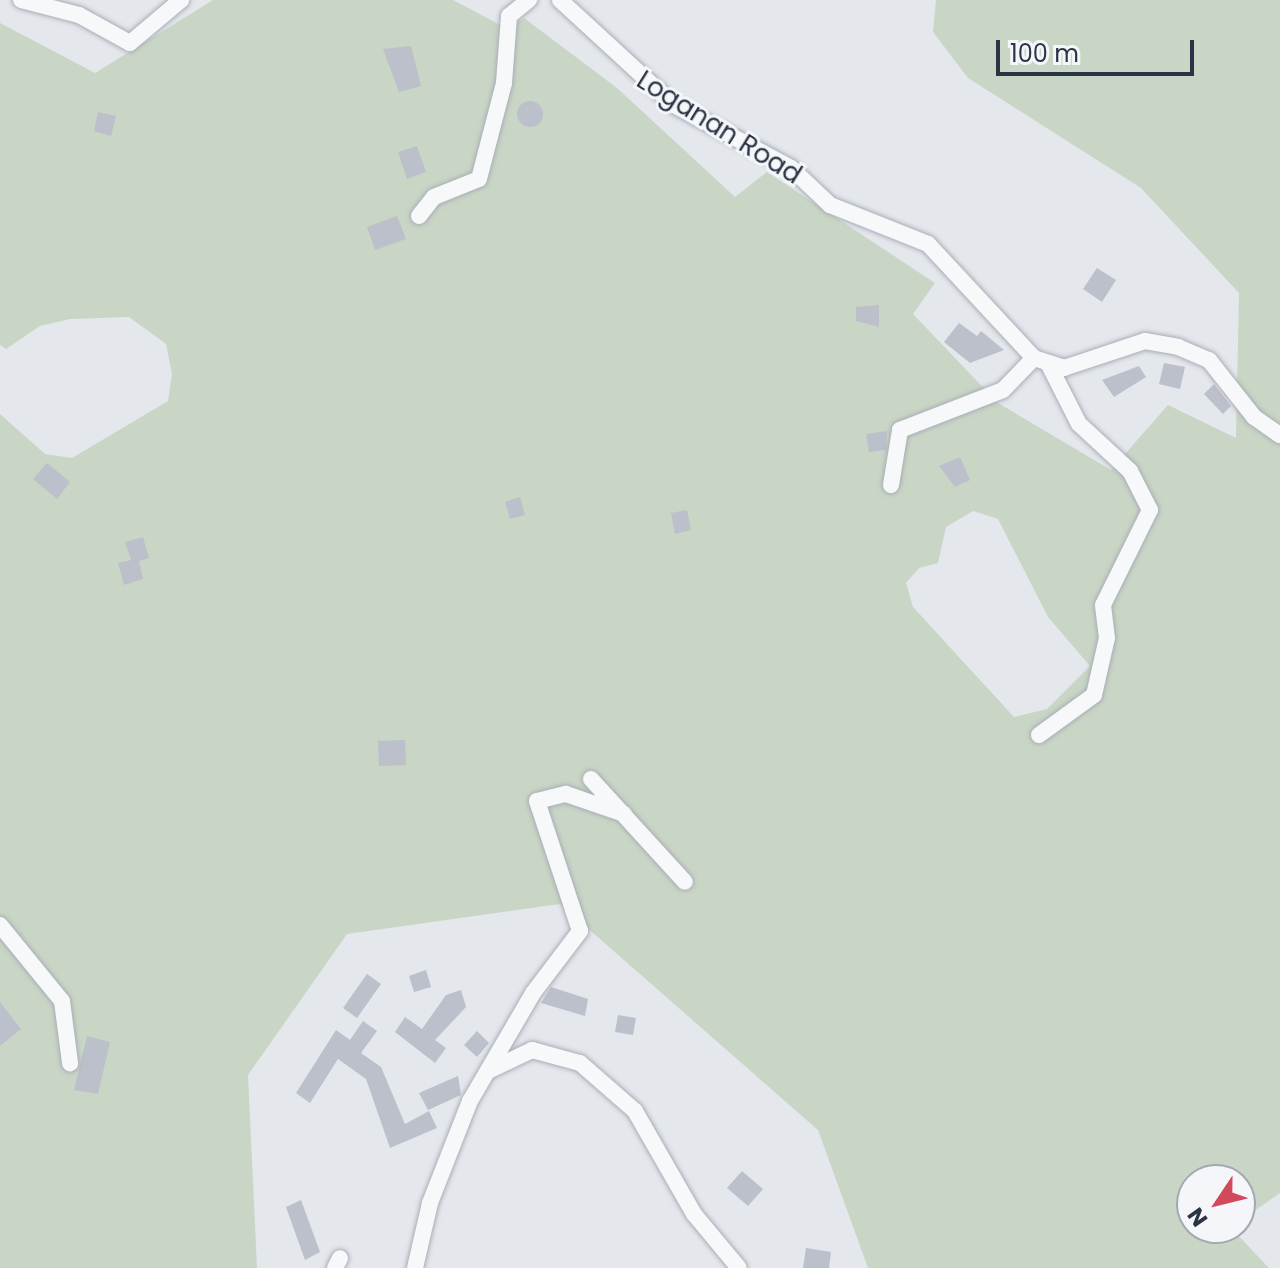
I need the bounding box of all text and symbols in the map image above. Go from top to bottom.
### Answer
scale bar [1000,24,1198,74]
text: 100 m [1010,37,1079,70]
street label: Loganan Road [631,65,807,191]
north arrow [1176,1164,1256,1244]
text: N [1180,1201,1215,1233]

